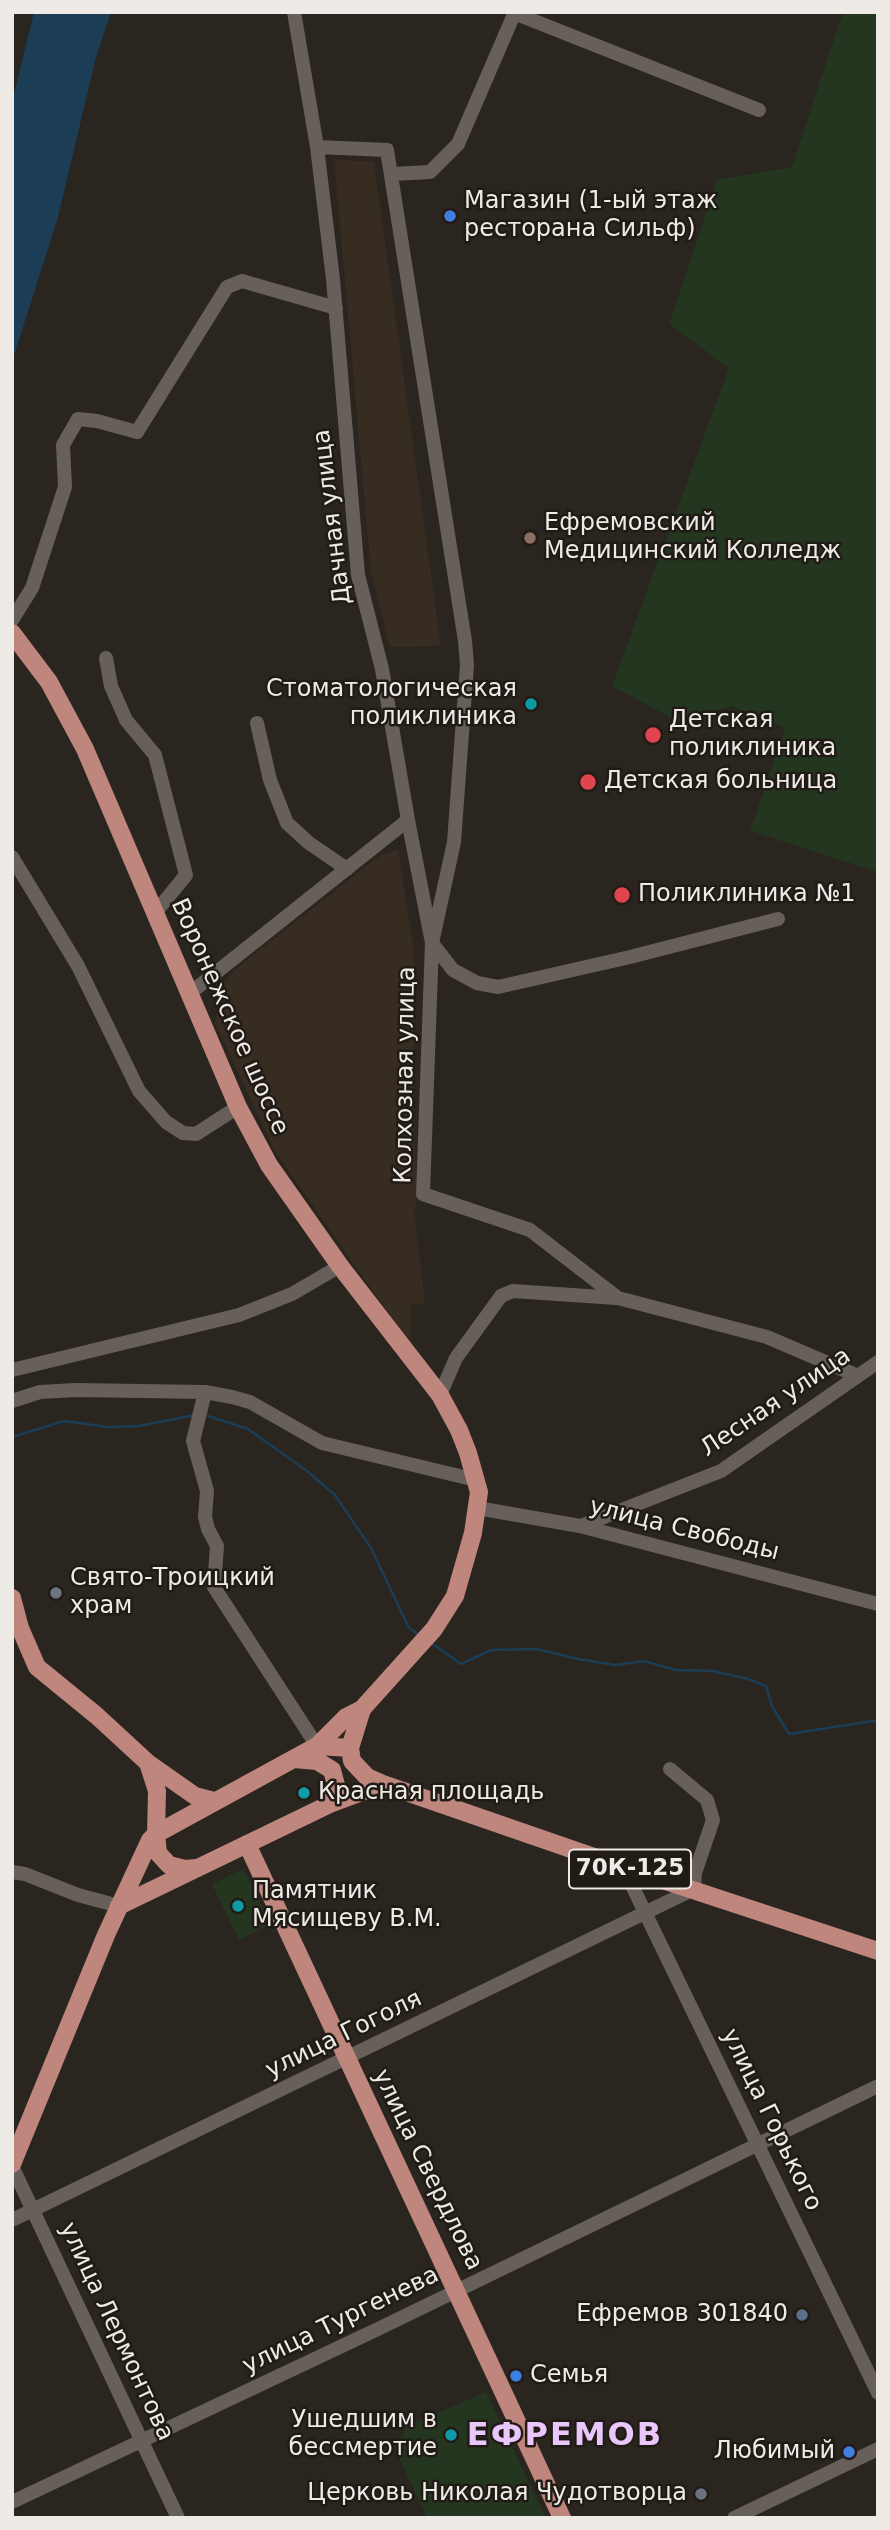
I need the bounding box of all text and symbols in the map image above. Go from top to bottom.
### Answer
place label: Магазин (1-ый этаж ресторана Сильф) [464,188,717,244]
marker: Магазин (1-ый этаж ресторана Сильф) [442,208,458,224]
street label: Дачная улица [308,428,358,606]
place label: Ефремовский Медицинский Колледж [544,510,841,566]
marker: Ефремовский Медицинский Колледж [522,530,538,546]
place label: Стоматологическая поликлиника [266,676,517,732]
marker: Стоматологическая поликлиника [523,696,539,712]
place label: Детская поликлиника [669,707,836,763]
marker: Детская поликлиника [643,725,663,745]
place label: Детская больница [604,768,837,796]
marker: Детская больница [578,772,598,792]
place label: Поликлиника №1 [638,881,855,909]
marker: Поликлиника №1 [612,885,632,905]
street label: Воронежское шоссе [164,894,294,1140]
street label: Колхозная улица [390,966,422,1184]
street label: Лесная улица [696,1342,856,1464]
street label: улица Свободы [586,1493,782,1567]
place label: Свято-Троицкий храм [70,1565,275,1621]
marker: Свято-Троицкий храм [48,1585,64,1601]
place label: Красная площадь [318,1779,544,1807]
marker: Красная площадь [296,1785,312,1801]
road number: 70К-125 [569,1850,691,1888]
place label: Памятник Мясищеву В.М. [252,1878,442,1934]
marker: Памятник Мясищеву В.М. [230,1898,246,1914]
street label: улица Гоголя [261,1985,427,2085]
street label: улица Горького [714,2024,828,2216]
street label: улица Свердлова [366,2065,488,2275]
street label: улица Лермонтова [53,2218,179,2446]
street label: улица Тургенева [238,2261,444,2381]
place label: Ефремов 301840 [576,2301,788,2329]
marker: Ефремов 301840 [794,2307,810,2323]
place label: Семья [530,2362,608,2390]
marker: Семья [508,2368,524,2384]
place label: Ушедшим в бессмертие [289,2407,437,2463]
district label: ЕФРЕМОВ [468,2418,662,2456]
marker: Ушедшим в бессмертие [443,2427,459,2443]
place label: Любимый [714,2438,835,2466]
marker: Любимый [841,2444,857,2460]
place label: Церковь Николая Чудотворца [307,2480,687,2508]
marker: Церковь Николая Чудотворца [693,2486,709,2502]

